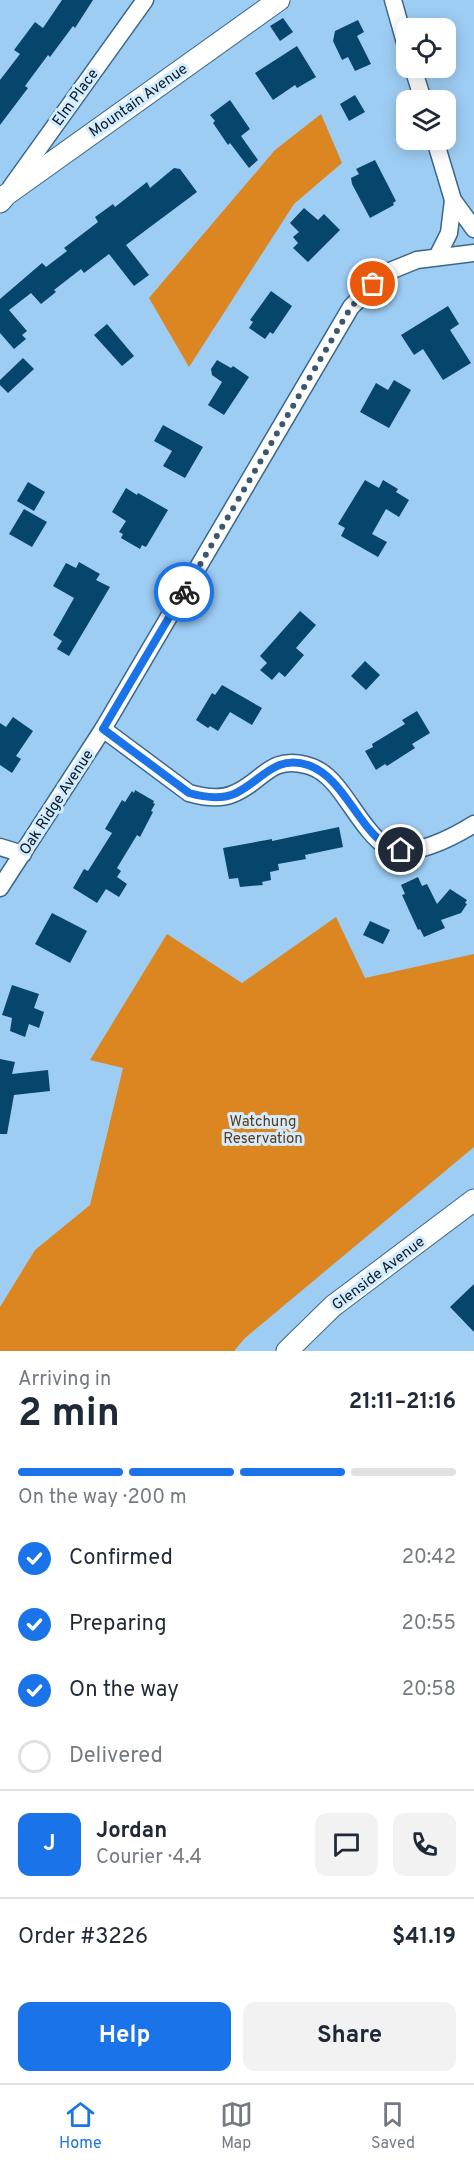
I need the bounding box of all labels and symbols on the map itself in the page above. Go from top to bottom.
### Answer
street label: Mountain Avenue [86,60,192,142]
street label: Elm Place [49,65,103,130]
pin [347,258,398,309]
courier [154,562,214,622]
street label: Oak Ridge Avenue [16,747,98,859]
pin [375,824,426,875]
park label: Watchung Reservation [223,1113,303,1149]
street label: Glenside Avenue [329,1233,429,1315]

